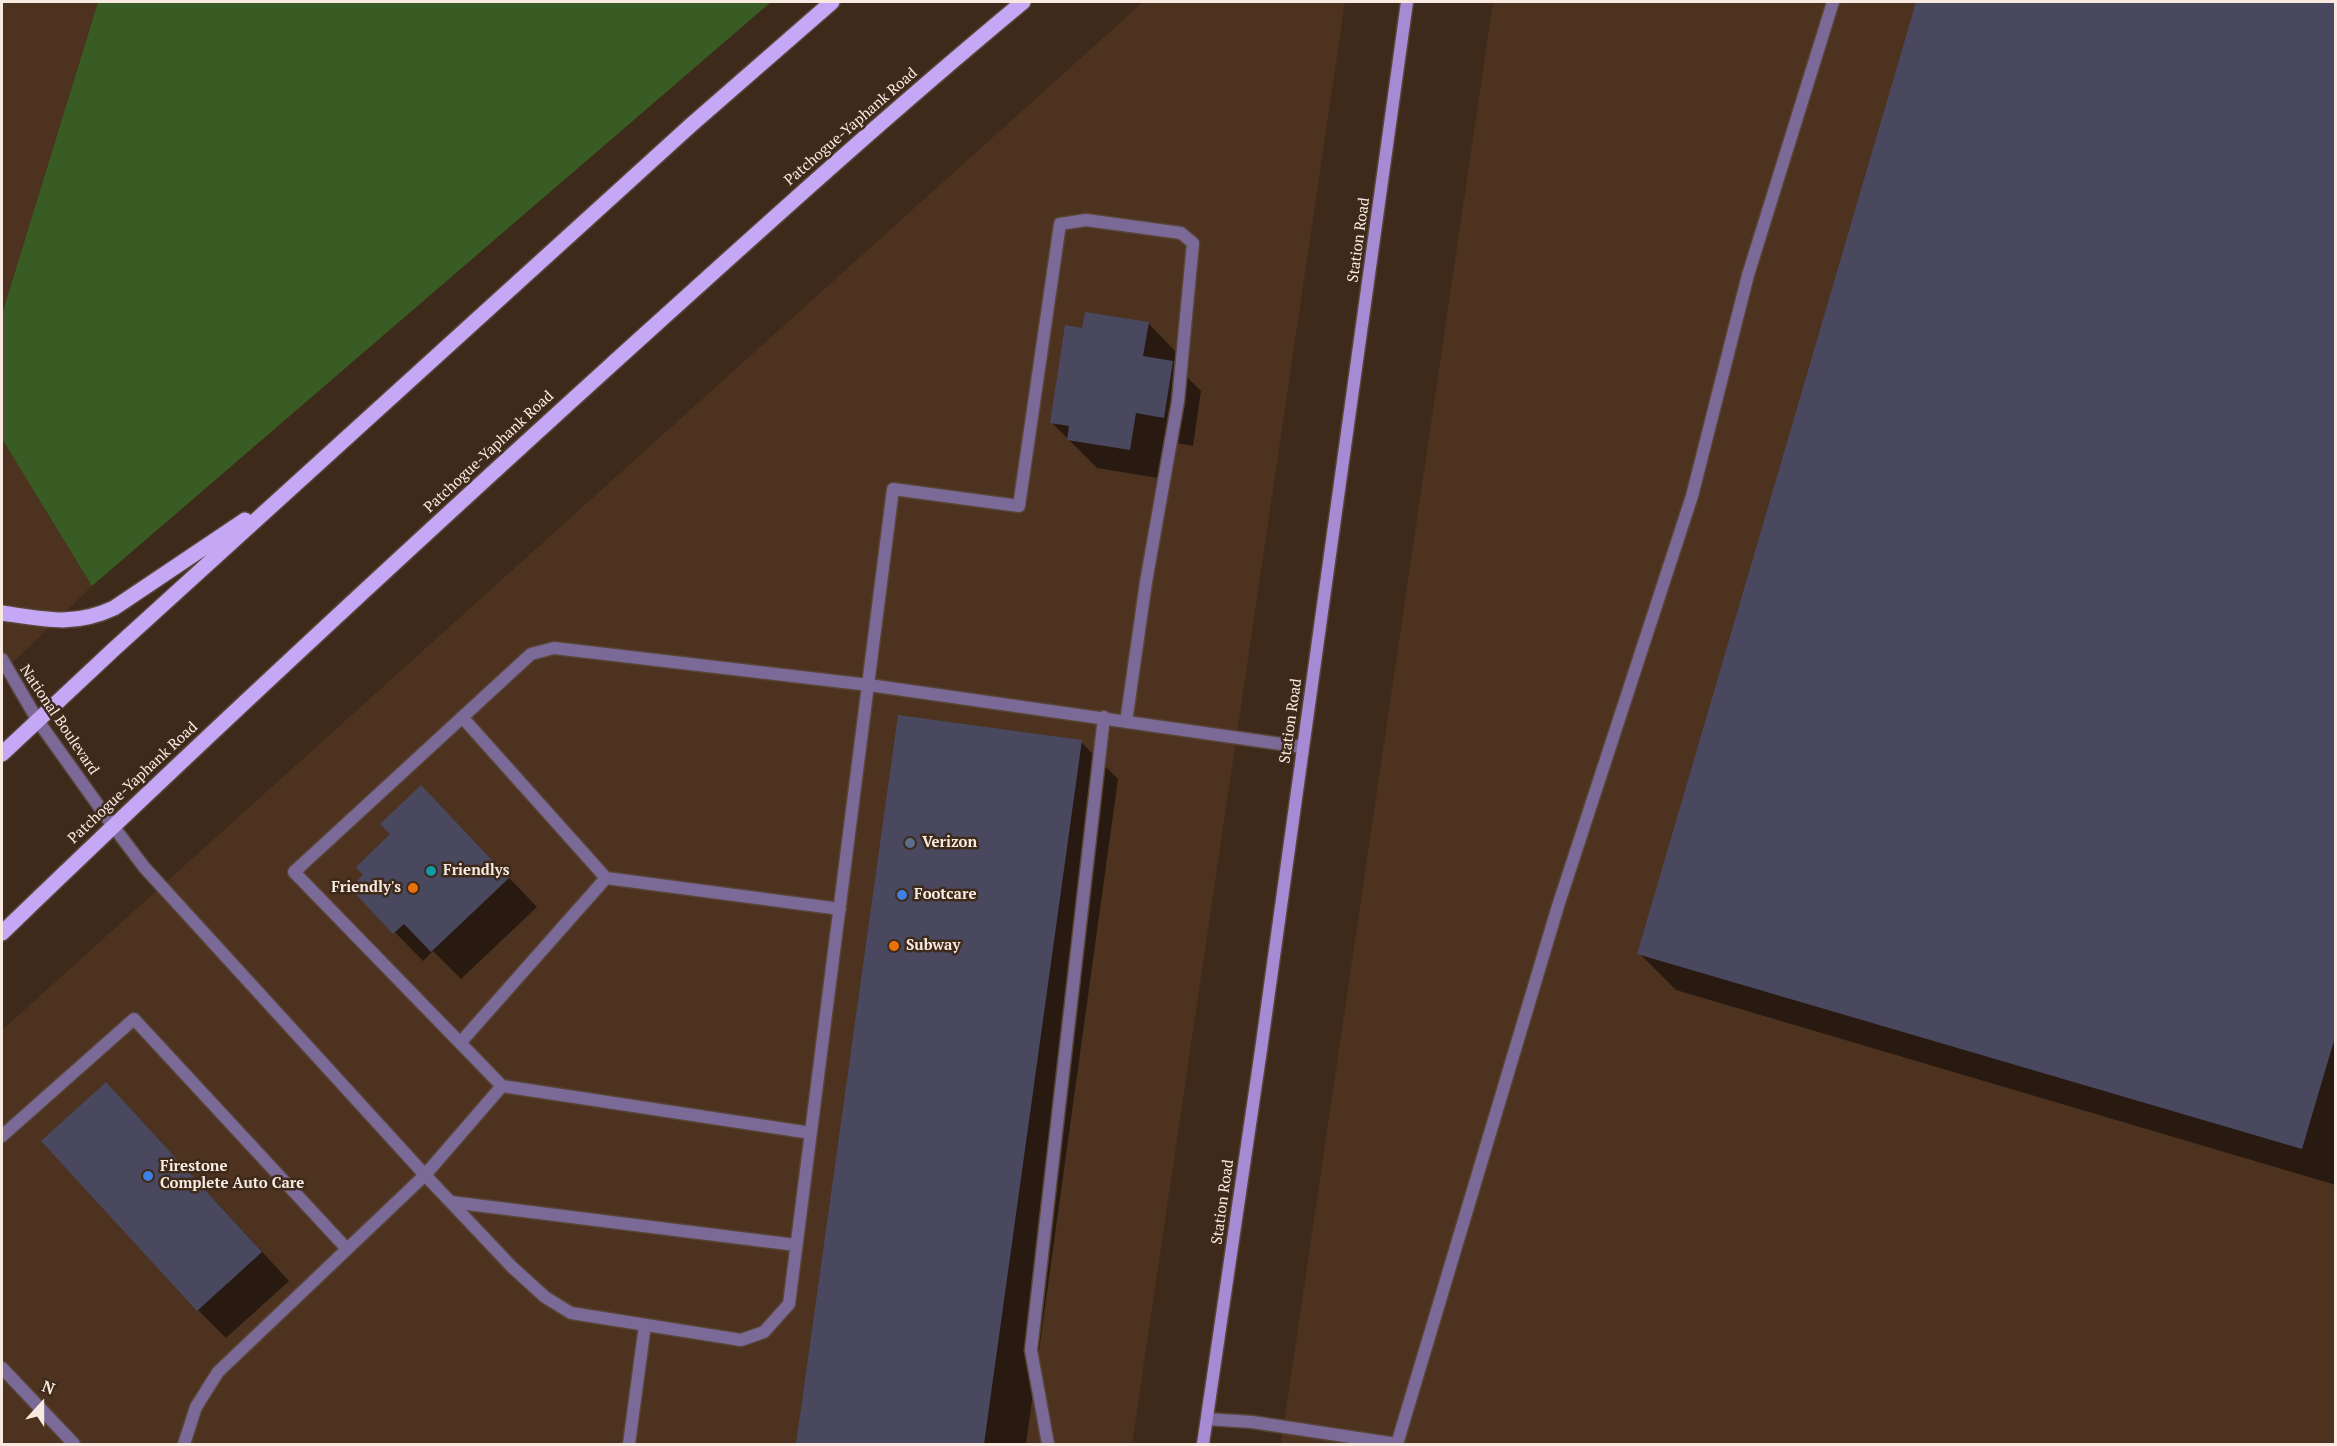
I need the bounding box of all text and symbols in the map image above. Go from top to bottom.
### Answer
street label: Patchogue-Yaphank Road [781,64,921,190]
street label: Station Road [1344,196,1374,284]
street label: Patchogue-Yaphank Road [421,387,557,517]
street label: National Boulevard [16,662,102,778]
street label: Station Road [1276,677,1306,765]
street label: Patchogue-Yaphank Road [65,718,201,848]
place label: Verizon [922,834,977,852]
marker: Verizon [903,836,917,850]
place label: Friendlys [443,862,509,880]
marker: Friendlys [424,864,438,878]
place label: Friendly's [331,879,401,897]
marker: Friendly's [406,881,420,895]
place label: Footcare [914,886,976,904]
marker: Footcare [895,888,909,902]
place label: Subway [906,937,960,955]
marker: Subway [887,939,901,953]
place label: Firestone Complete Auto Care [160,1158,304,1193]
street label: Station Road [1208,1158,1238,1246]
marker: Firestone Complete Auto Care [141,1169,155,1183]
north arrow [12,1374,72,1434]
text: N [39,1375,58,1400]

